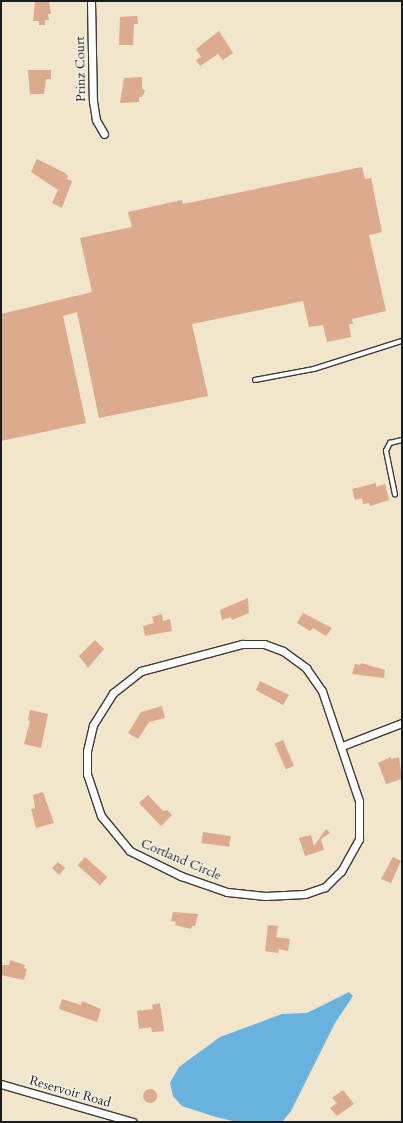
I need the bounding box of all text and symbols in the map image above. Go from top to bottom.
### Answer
street label: Prinz Court [73,36,89,102]
street label: Cortland Circle [138,836,224,884]
street label: Reservoir Road [27,1073,113,1111]

